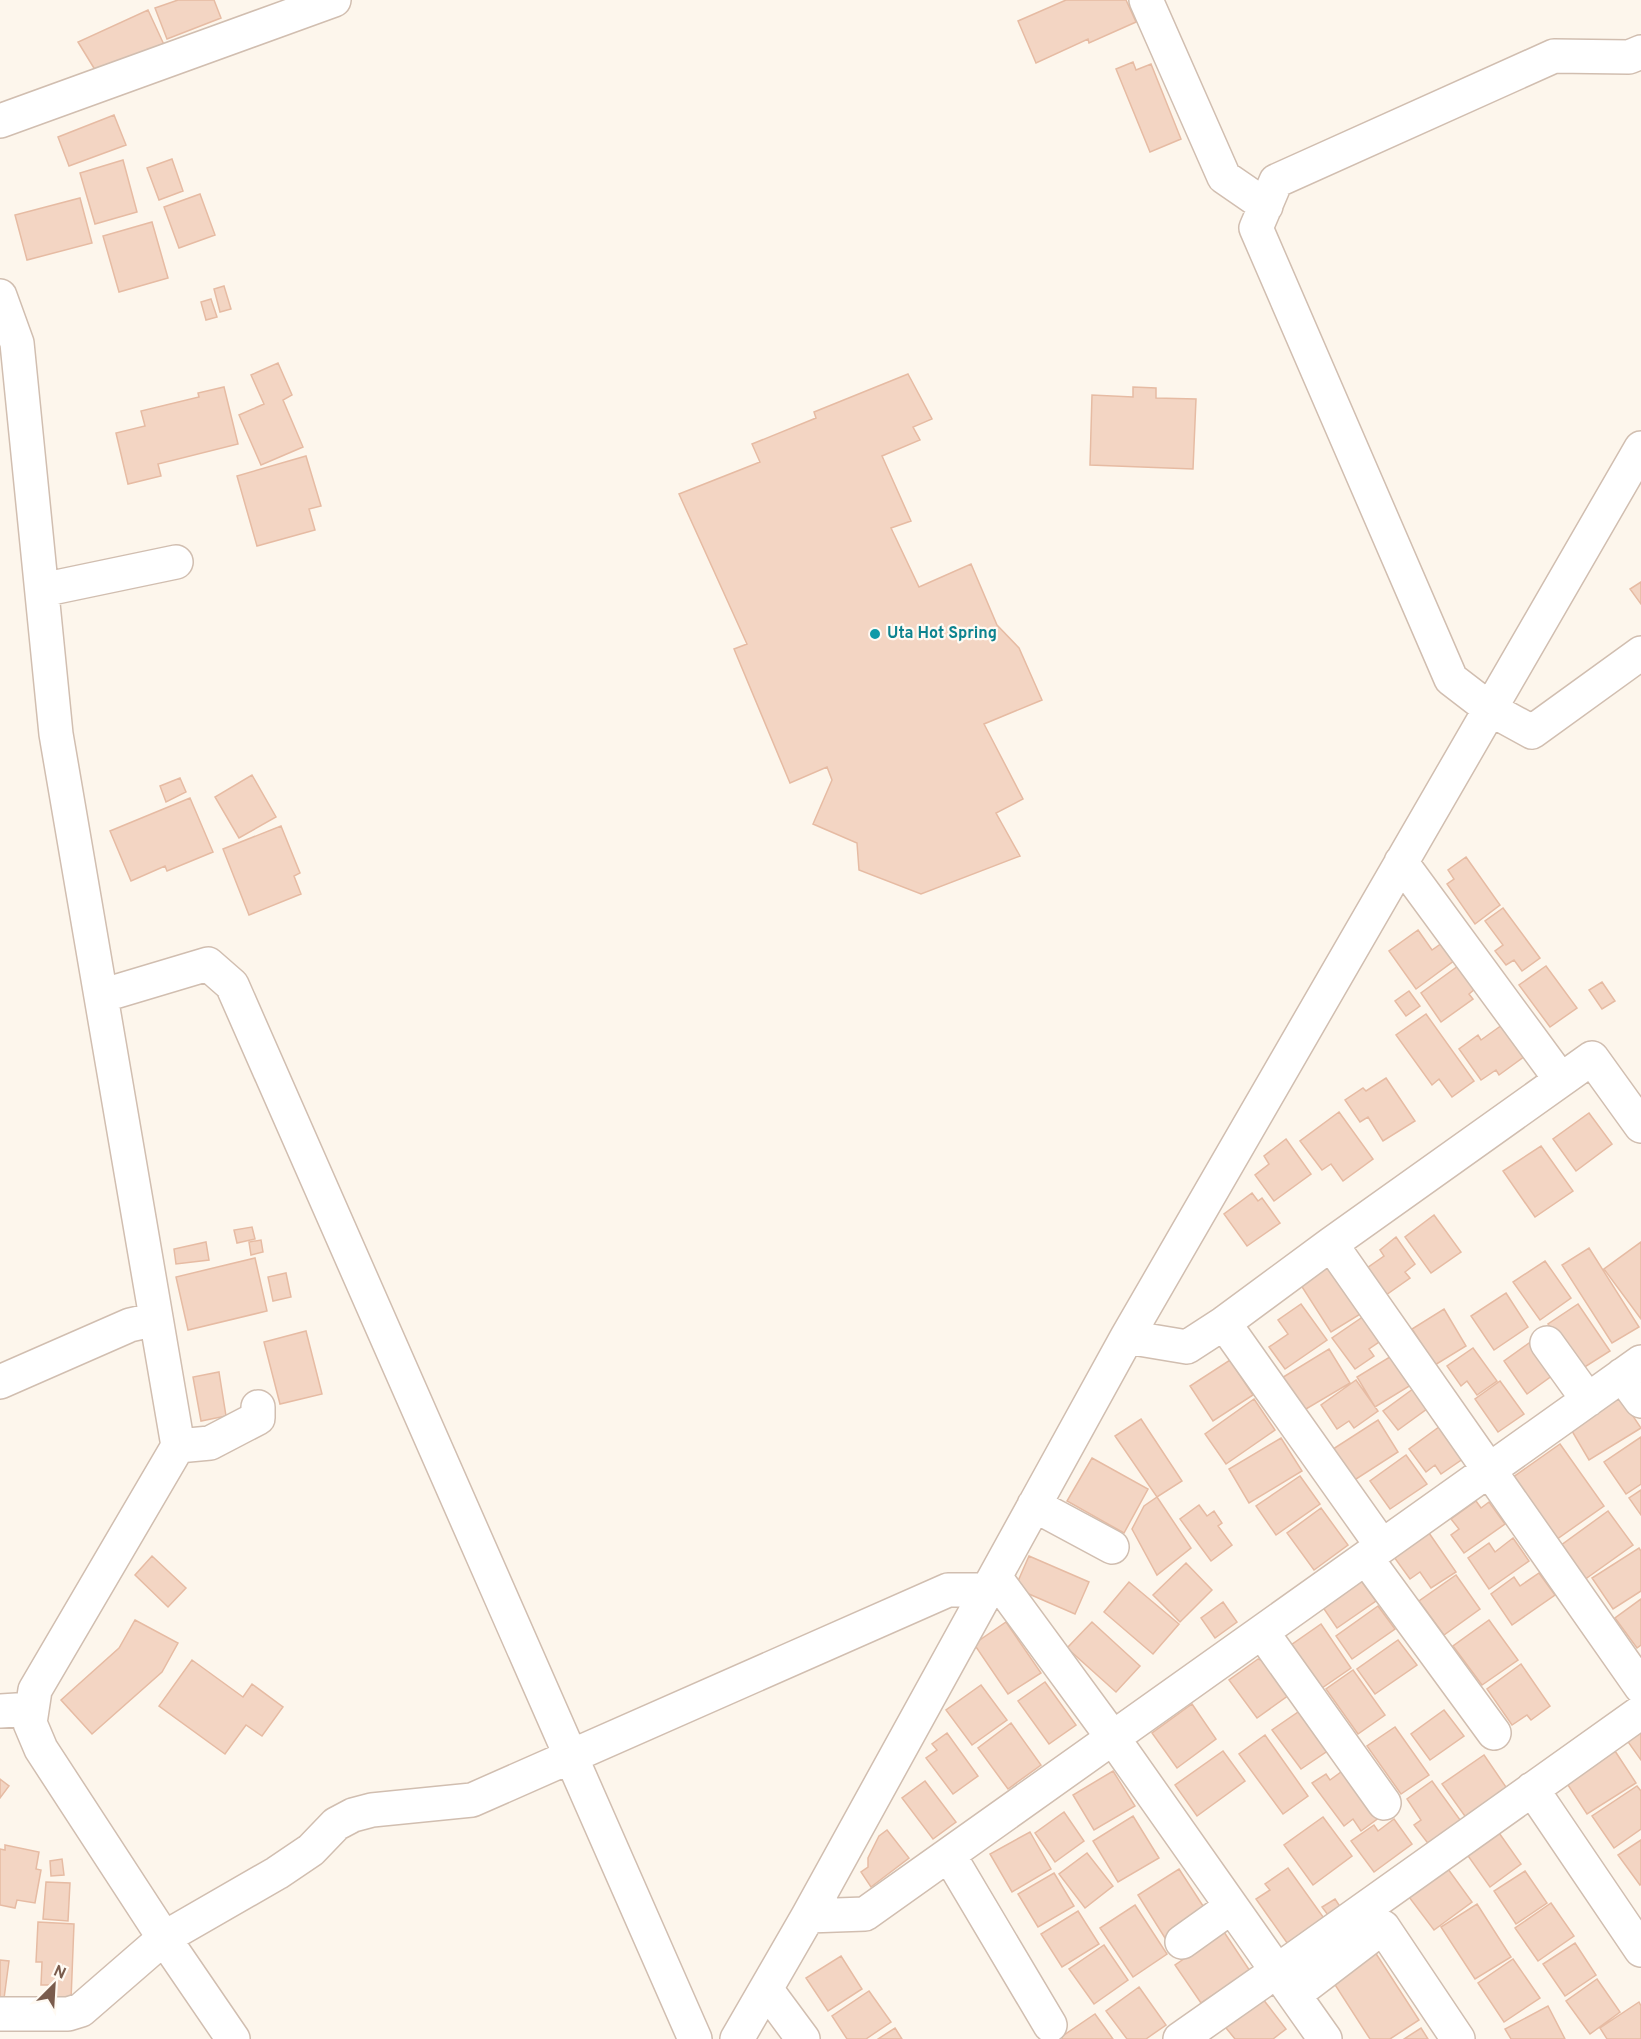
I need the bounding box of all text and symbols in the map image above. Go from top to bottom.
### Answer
place label: Uta Hot Spring [887,624,997,644]
marker: Uta Hot Spring [868,627,882,641]
north arrow [24,1955,84,2015]
text: N [50,1962,69,1985]

